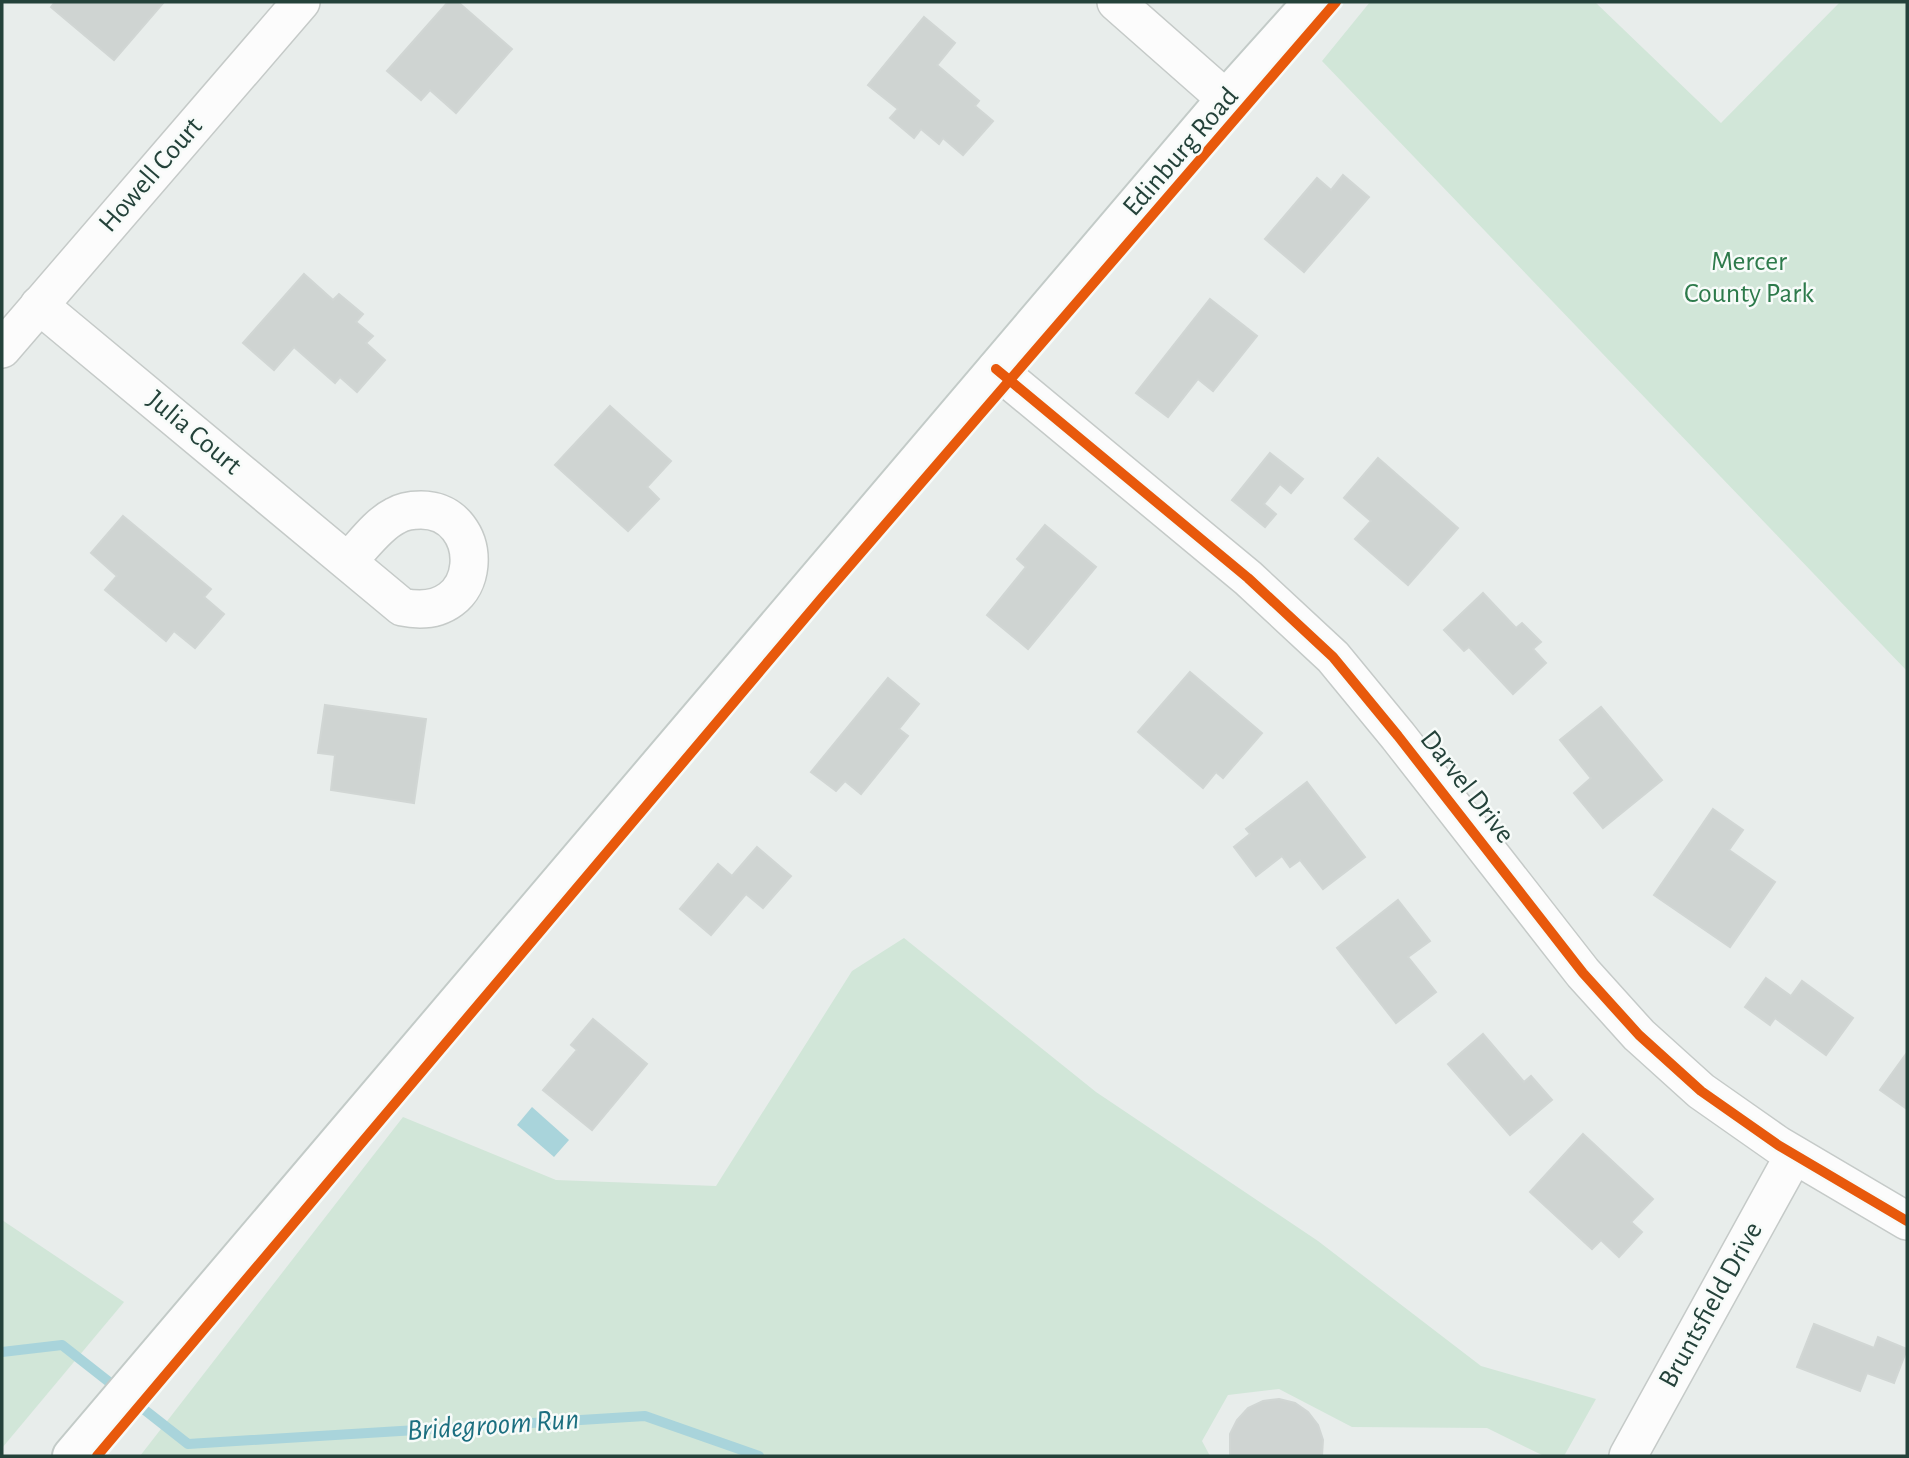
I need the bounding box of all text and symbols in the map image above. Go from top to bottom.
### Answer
street label: Edinburg Road [1118,82,1244,222]
street label: Howell Court [94,112,208,238]
park label: Mercer County Park [1684,248,1814,308]
street label: Julia Court [141,386,247,480]
street label: Darvel Drive [1415,725,1519,849]
street label: Bruntsfield Drive [1654,1218,1768,1392]
water label: Bridegroom Run [406,1404,580,1446]

